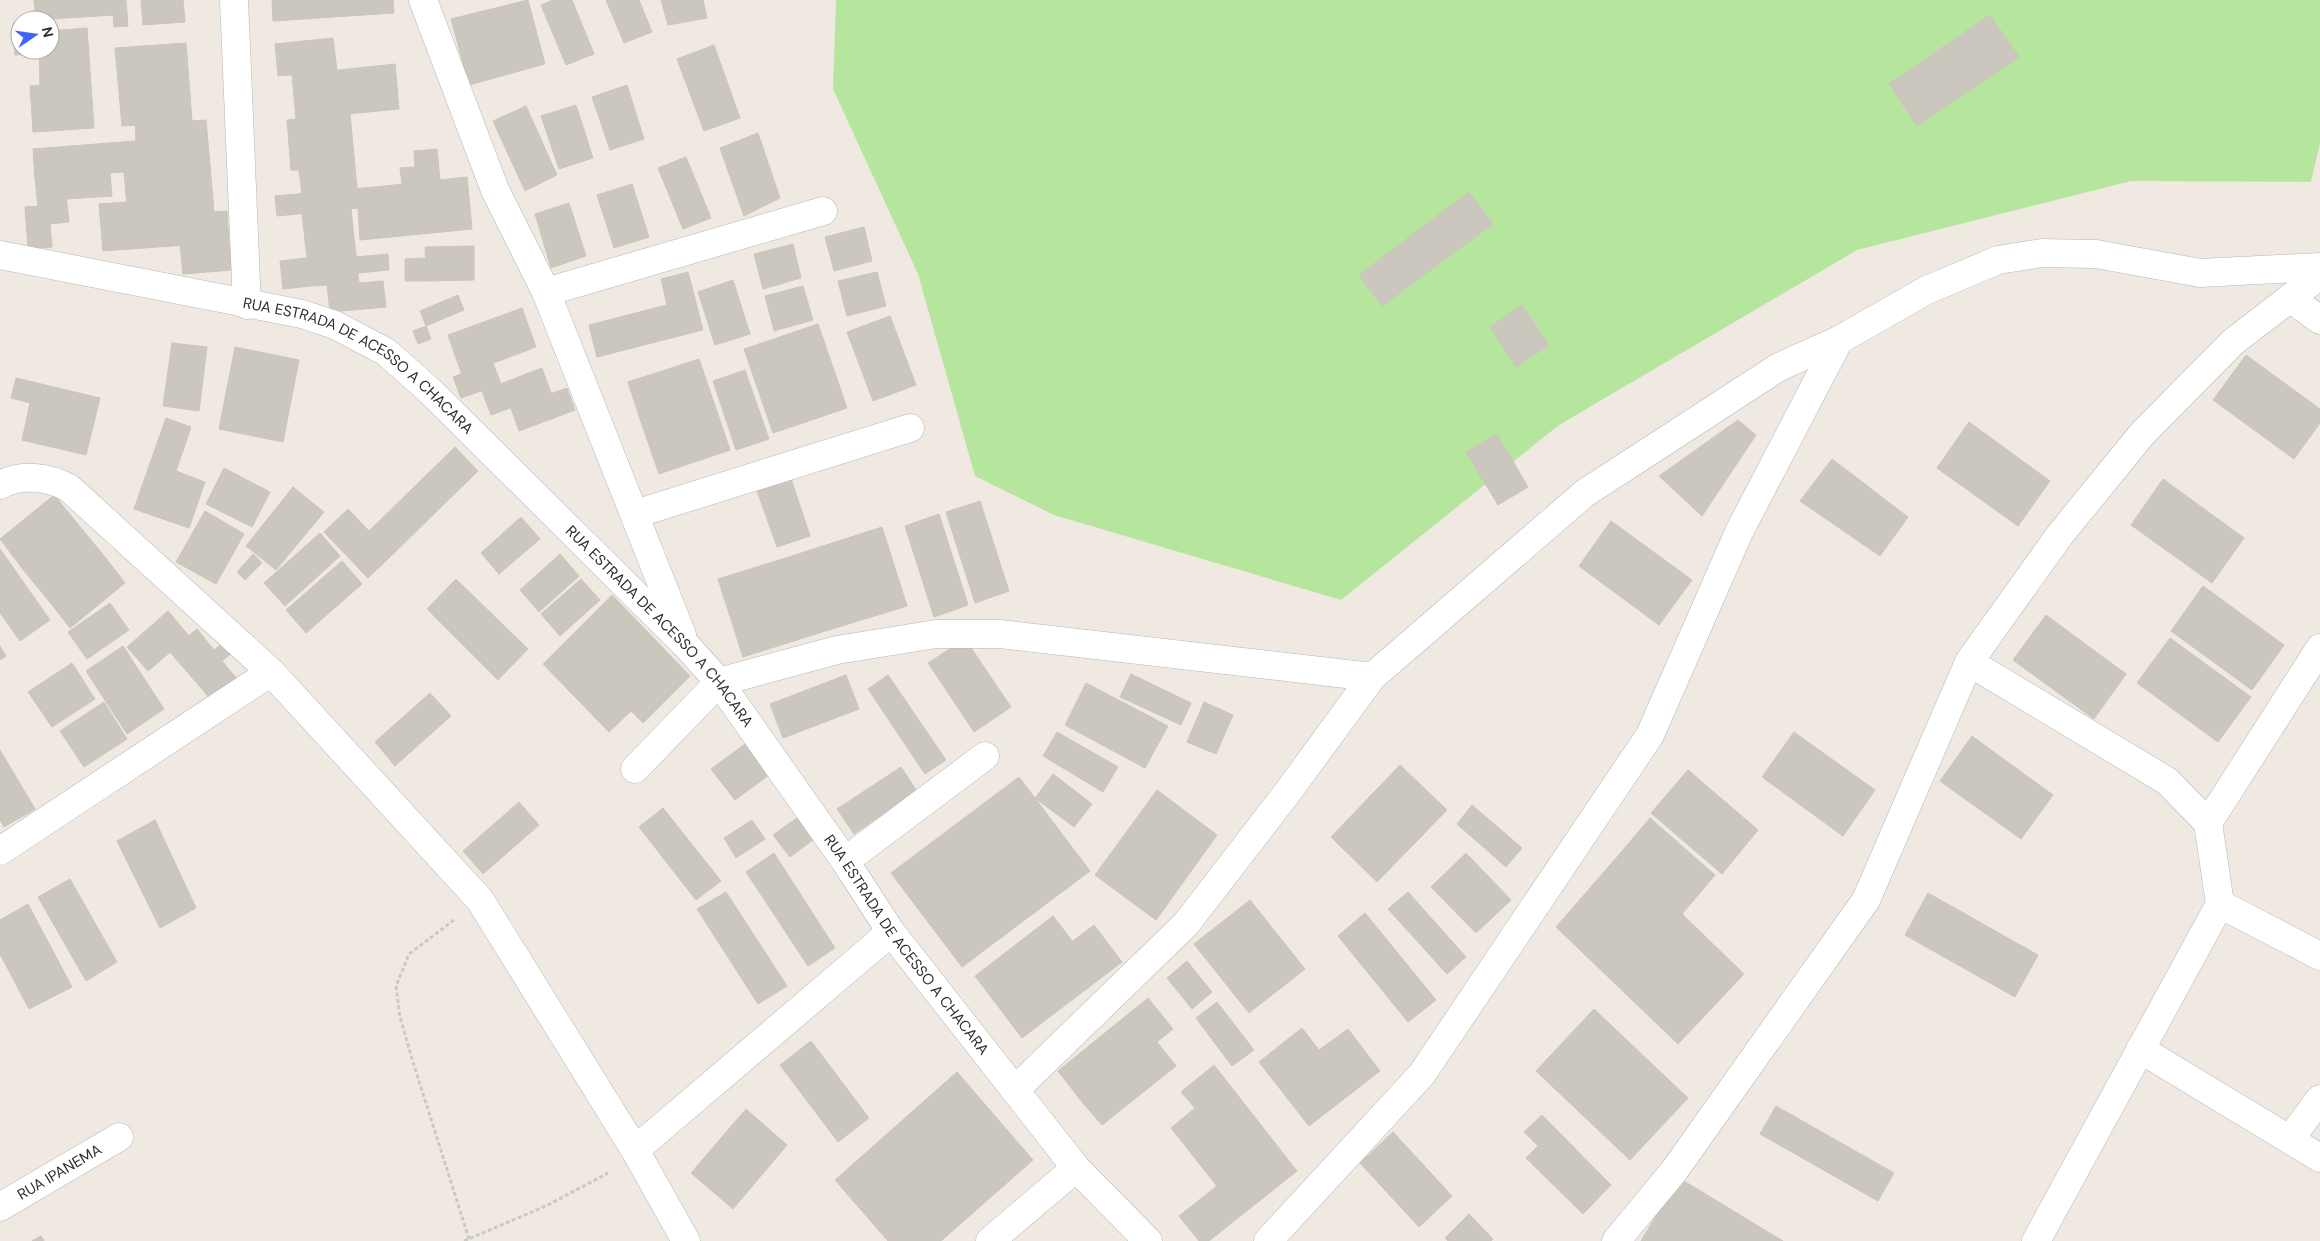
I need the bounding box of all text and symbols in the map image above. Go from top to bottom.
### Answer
north arrow [10,10,60,60]
text: N [38,25,58,39]
street label: RUA ESTRADA DE ACESSO A CHACARA [241,293,478,438]
street label: RUA ESTRADA DE ACESSO A CHACARA [561,521,758,731]
street label: RUA ESTRADA DE ACESSO A CHACARA [819,831,994,1059]
street label: RUA IPANEMA [14,1139,105,1205]

